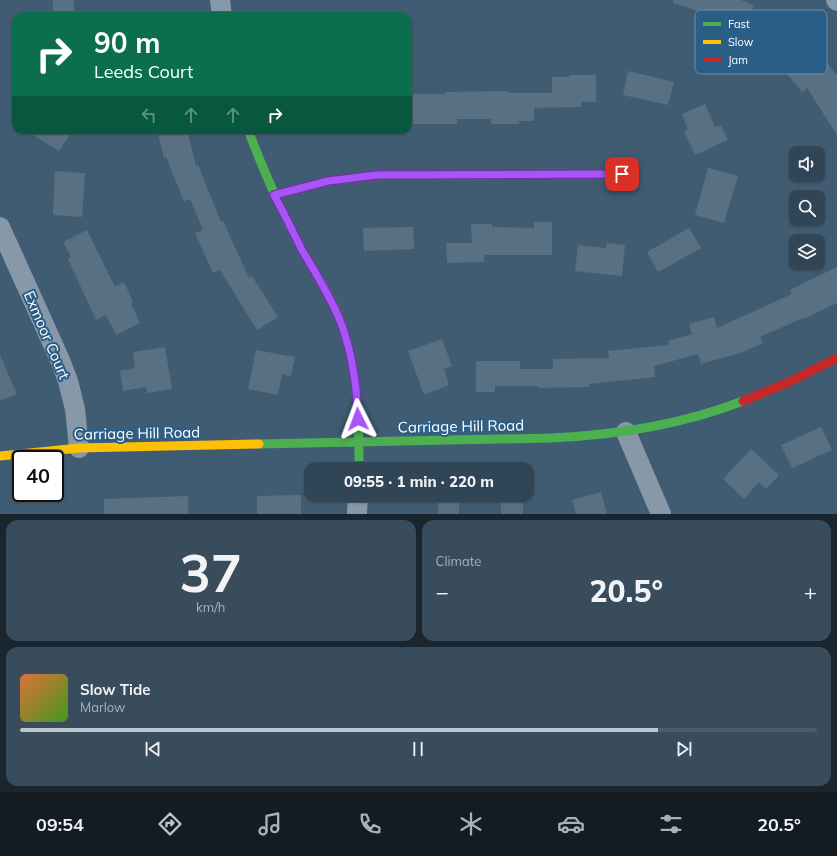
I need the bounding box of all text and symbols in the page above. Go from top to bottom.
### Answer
legend [695,10,827,74]
text: Fast [728,17,750,31]
text: 90 m [94,25,160,60]
icon: right [28,28,80,80]
text: Slow [728,35,754,49]
text: Jam [728,53,748,67]
text: Leeds Court [94,60,193,83]
icon: left [138,104,160,126]
icon: ahead [180,104,202,126]
icon: ahead [222,104,244,126]
icon: right [264,104,286,126]
map controls [789,146,825,270]
button: sound [789,146,825,182]
pin [605,157,639,191]
icon: arrive [611,163,633,185]
button: search [789,190,825,226]
button: layers [789,234,825,270]
street label: Exmoor Court [20,288,74,382]
position arrow [337,398,379,440]
street label: Carriage Hill Road [398,415,524,437]
street label: Carriage Hill Road [74,422,200,444]
speed limit sign: 40 [12,450,64,502]
text: 09:55 · 1 min · 220 m [344,472,494,491]
text: 37 [180,540,242,605]
text: Climate [436,553,481,569]
text: 20.5° [590,572,663,610]
text: − [436,578,449,606]
text: + [804,578,817,606]
text: km/h [196,599,225,615]
text: Slow Tide [80,680,150,699]
text: Marlow [80,699,125,715]
icon: previous [142,738,164,760]
icon: pause [407,738,429,760]
icon: next [673,738,695,760]
icon: directions [156,810,184,838]
icon: music [256,810,284,838]
icon: phone [356,810,384,838]
icon: climate [457,810,485,838]
icon: car [557,810,585,838]
icon: filters [657,810,685,838]
text: 09:54 [36,813,84,836]
text: 20.5° [757,813,801,836]

